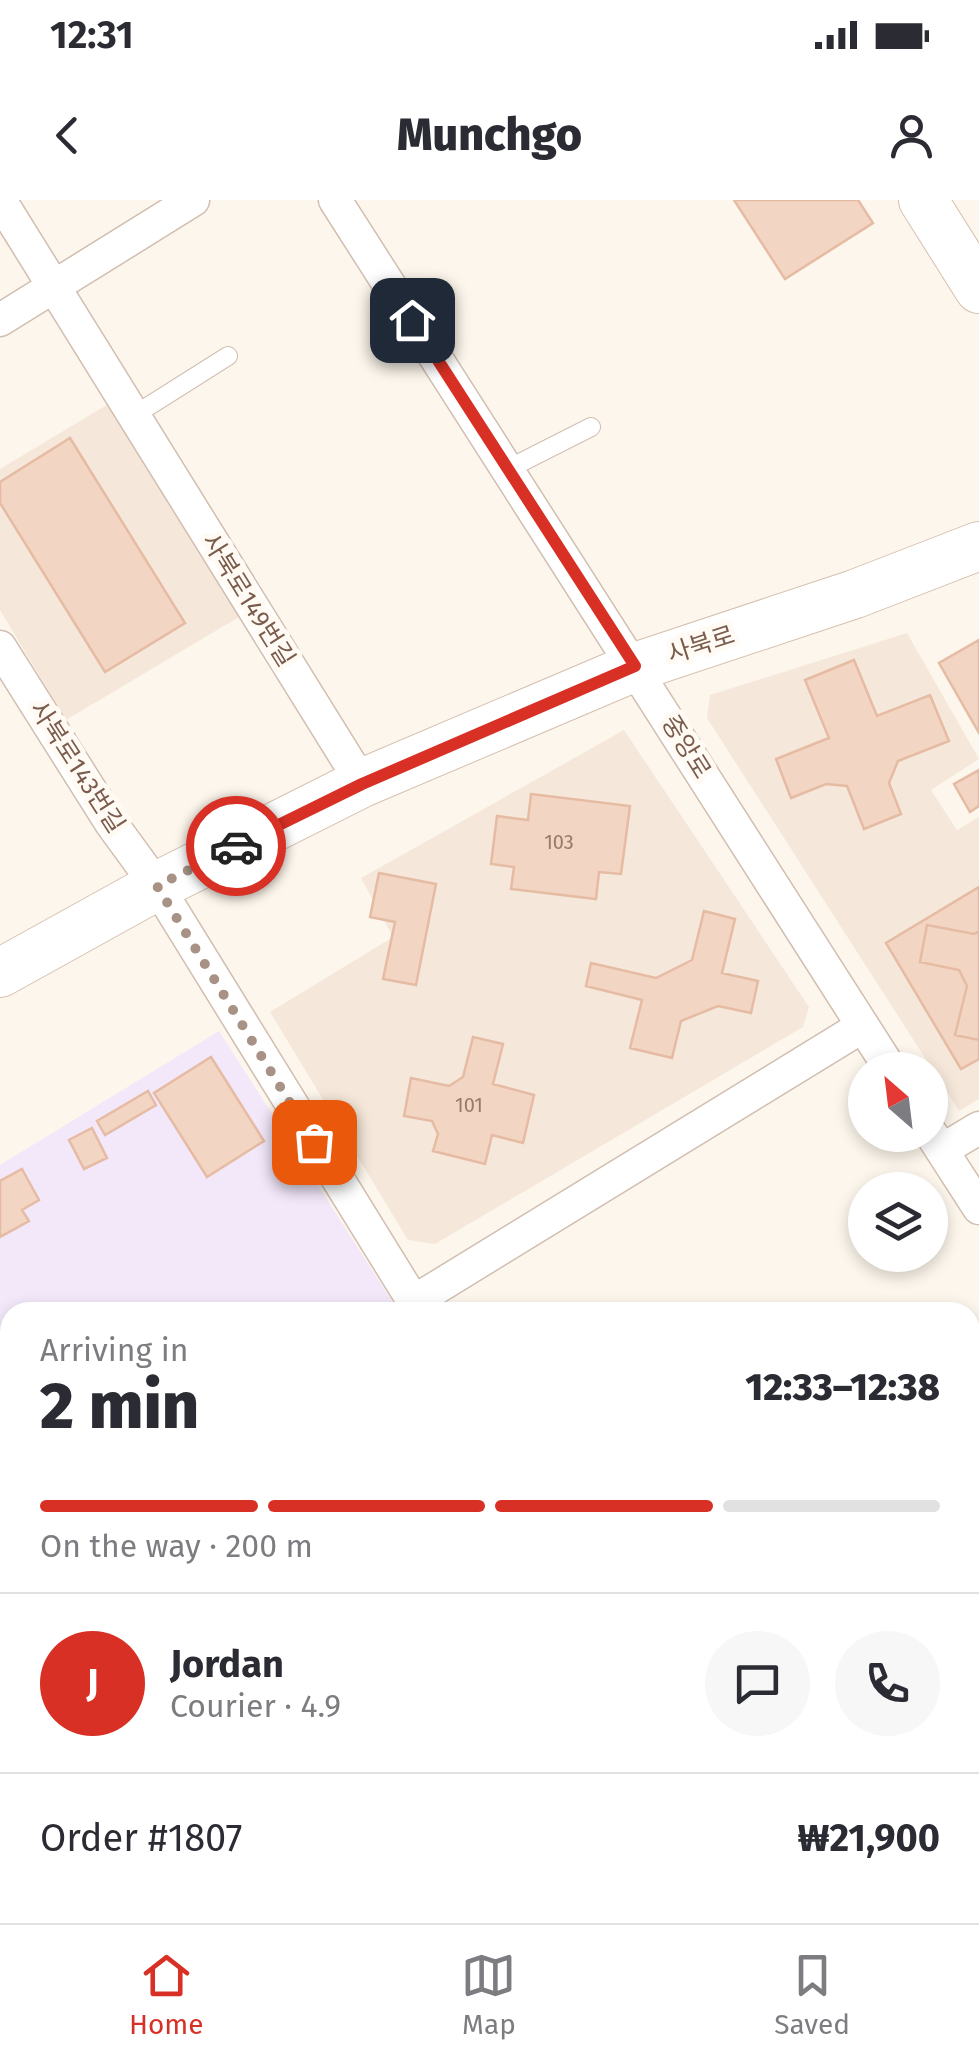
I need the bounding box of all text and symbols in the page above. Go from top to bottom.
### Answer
text: 12:31 [50,12,134,58]
icon: back [40,108,95,163]
text: Munchgo [397,108,582,162]
icon: person [884,108,939,163]
pin [370,278,455,363]
icon: home [385,293,440,348]
street label: 사북로149번길 [195,528,301,672]
street label: 사북로 [664,620,738,670]
street label: 사북로143번길 [23,695,131,839]
street label: 중앙로 [655,710,717,784]
courier [186,796,286,896]
icon: car [209,819,264,874]
house number: 103 [544,830,574,854]
north arrow [848,1052,948,1152]
map controls [848,1052,948,1272]
house number: 101 [455,1093,483,1117]
pin [272,1100,357,1185]
icon: bag [287,1115,342,1170]
button: layers [848,1172,948,1272]
text: Arriving in [40,1331,188,1369]
text: 12:33–12:38 [745,1364,940,1410]
text: 2 min [40,1367,199,1445]
text: On the way · 200 m [40,1527,313,1565]
button: chat [705,1631,810,1736]
button: phone [835,1631,940,1736]
text: Jordan [170,1641,284,1687]
text: J [86,1660,99,1706]
text: Courier · 4.9 [170,1687,341,1725]
text: Order #1807 [40,1815,242,1861]
text: ₩21,900 [797,1815,940,1861]
tab: Home [129,1948,204,2041]
tab: Map [461,1948,516,2041]
tab: Saved [774,1948,850,2041]

